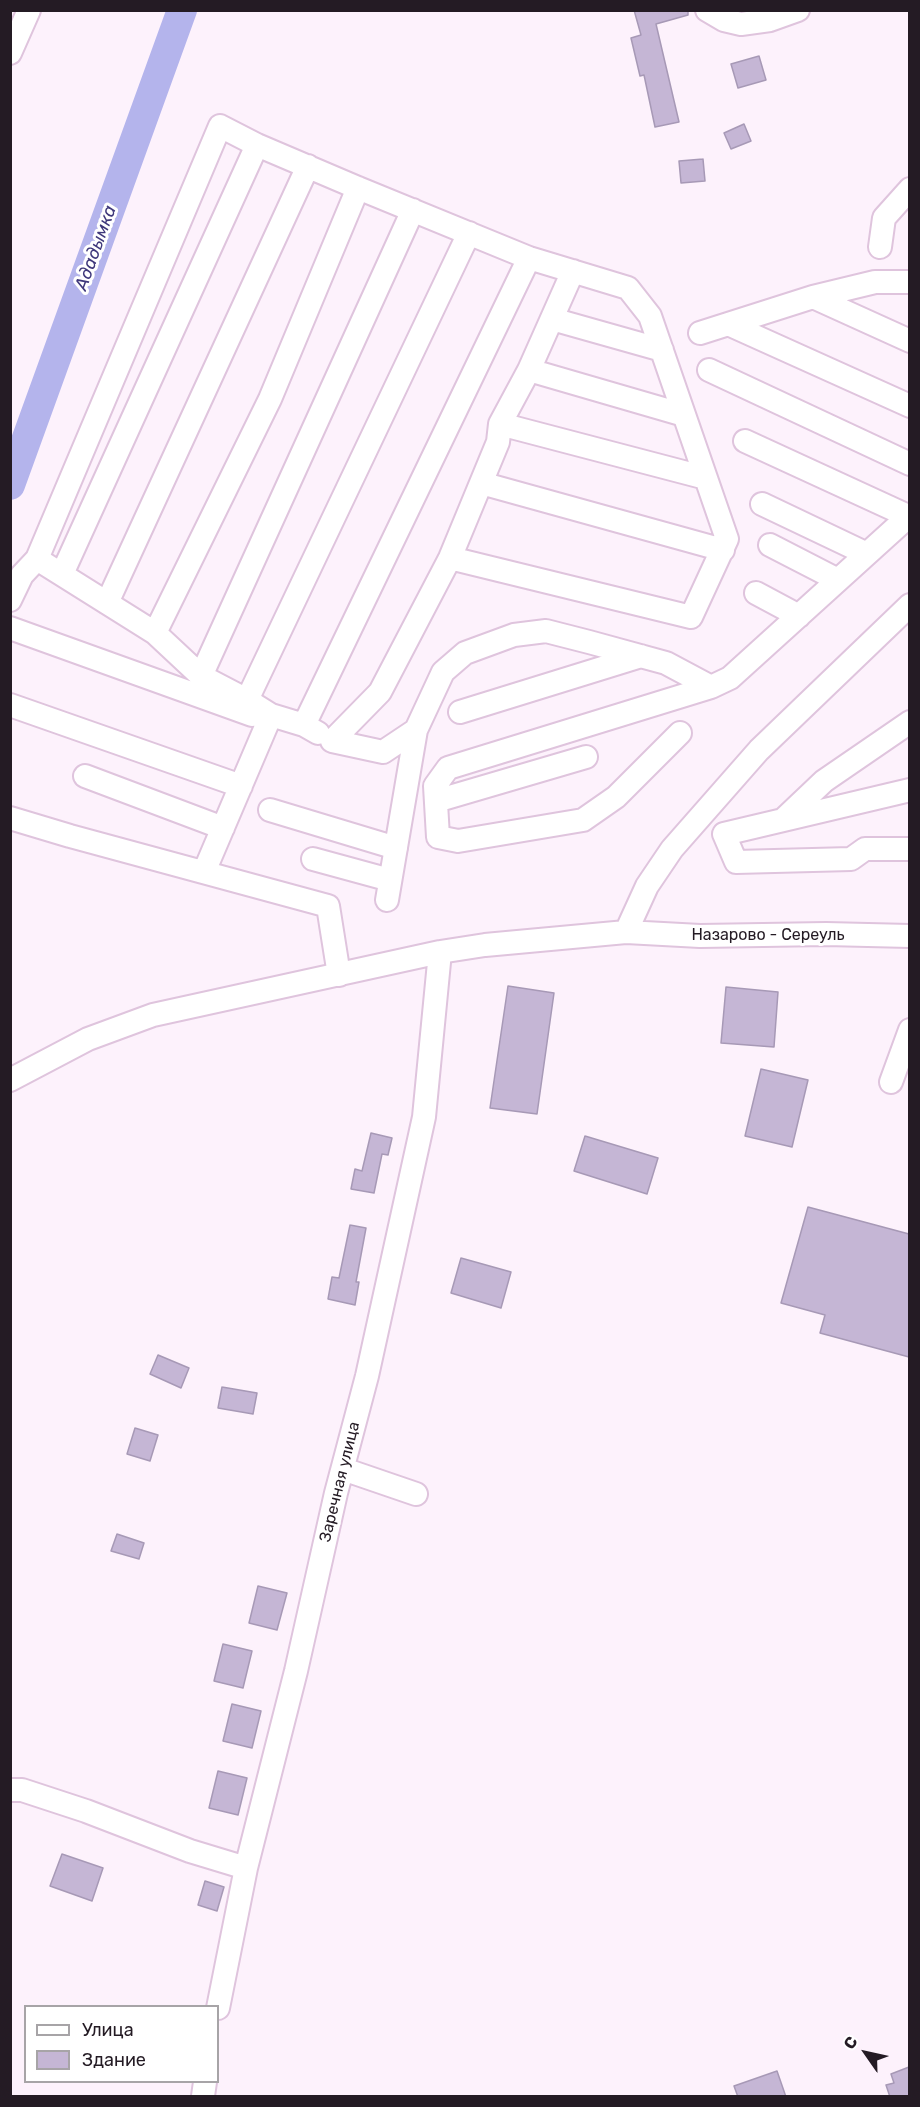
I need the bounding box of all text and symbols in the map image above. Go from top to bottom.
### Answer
water label: Ададымка [71,203,121,293]
street label: Назарово - Сереуль [691,925,845,945]
street label: Заречная улица [316,1420,364,1544]
legend [24,2005,219,2083]
text: Улица [82,2019,134,2041]
north arrow [836,2023,896,2083]
text: С [840,2033,862,2053]
text: Здание [82,2049,146,2071]

